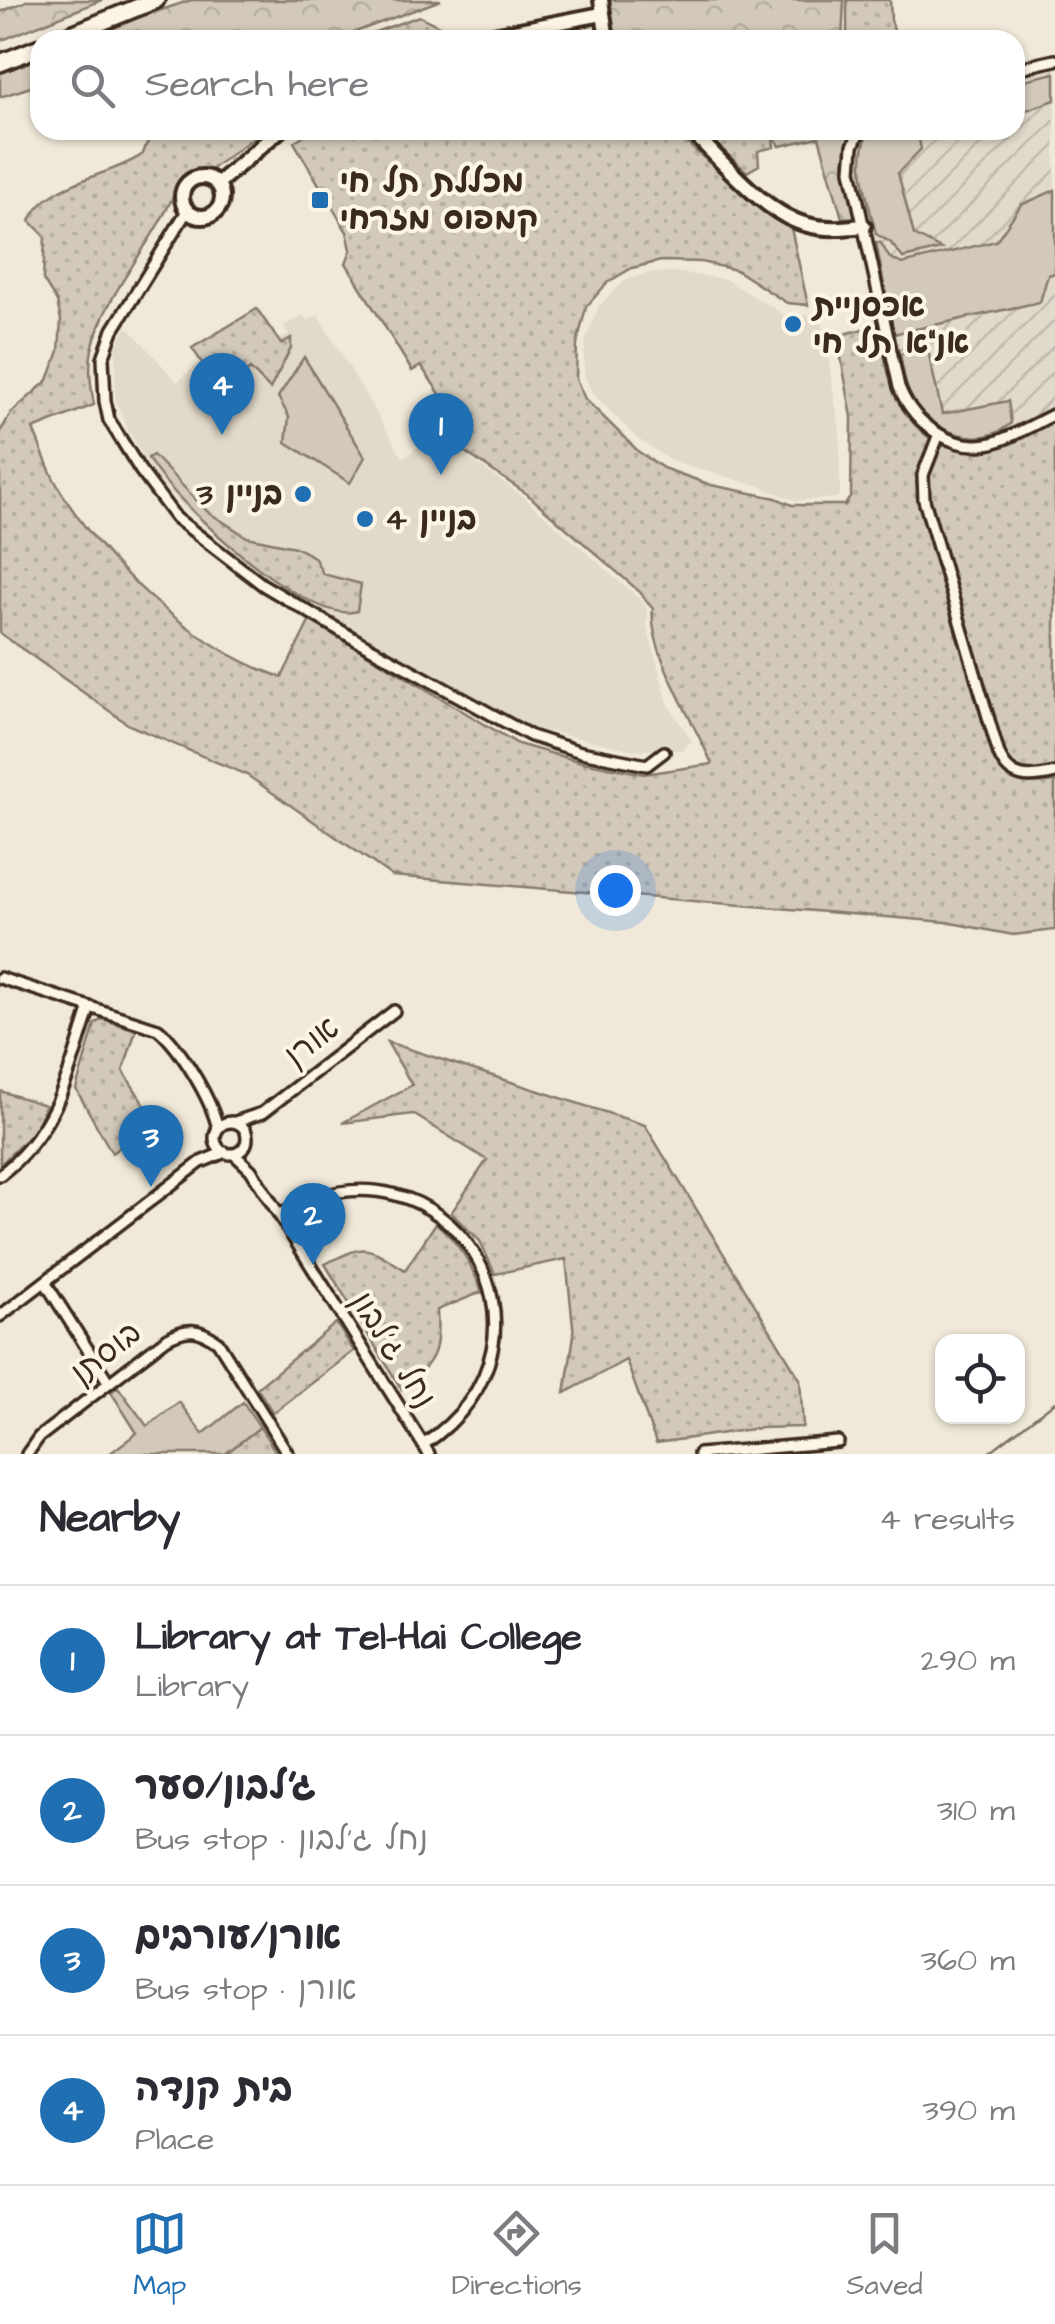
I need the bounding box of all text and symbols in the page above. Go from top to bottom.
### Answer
search box [30,30,1025,140]
icon: search [65,58,120,113]
text: Search here [145,59,369,111]
place label: מכללת תל חי קמפוס מזרחי [340,160,538,242]
marker: מכללת תל חי קמפוס מזרחי [309,189,331,211]
place label: אכסניית אנ"א תל חי [811,284,969,366]
marker: אכסניית אנ"א תל חי [782,313,804,335]
pin: 4 [190,352,254,435]
pin: 1 [408,392,474,475]
place label: בניין 3 [196,472,283,517]
marker: בניין 3 [292,483,314,505]
place label: בניין 4 [385,497,477,542]
marker: בניין 4 [354,508,376,530]
your location [590,865,641,916]
street label: אורן [275,1006,349,1078]
pin: 3 [118,1104,184,1187]
pin: 2 [280,1182,346,1265]
street label: נחל ג'לבון [339,1283,447,1417]
street label: בוסתן [61,1311,151,1395]
map controls [935,1334,1025,1424]
button: locate [935,1334,1025,1424]
text: Nearby [40,1490,180,1548]
text: 4 results [879,1497,1015,1542]
text: Library at Tel-Hai College [135,1612,582,1664]
text: 1 [70,1638,75,1683]
text: 290 m [921,1638,1015,1683]
text: Library [135,1664,249,1709]
text: ג׳לבון/סער [135,1761,316,1813]
text: 2 [63,1788,82,1833]
text: 310 m [937,1788,1015,1833]
text: Bus stop · נחל ג'לבון [135,1817,428,1862]
text: אורן/עורבים [135,1911,341,1963]
text: 3 [64,1938,81,1983]
text: 360 m [921,1938,1015,1983]
text: Bus stop · אורן [135,1967,357,2012]
text: בית קנדה [135,2063,293,2115]
text: 4 [62,2088,83,2133]
text: 390 m [923,2088,1015,2133]
text: Place [135,2117,214,2162]
tab: Map [132,2206,187,2305]
tab: Directions [452,2206,582,2305]
tab: Saved [846,2206,923,2305]

